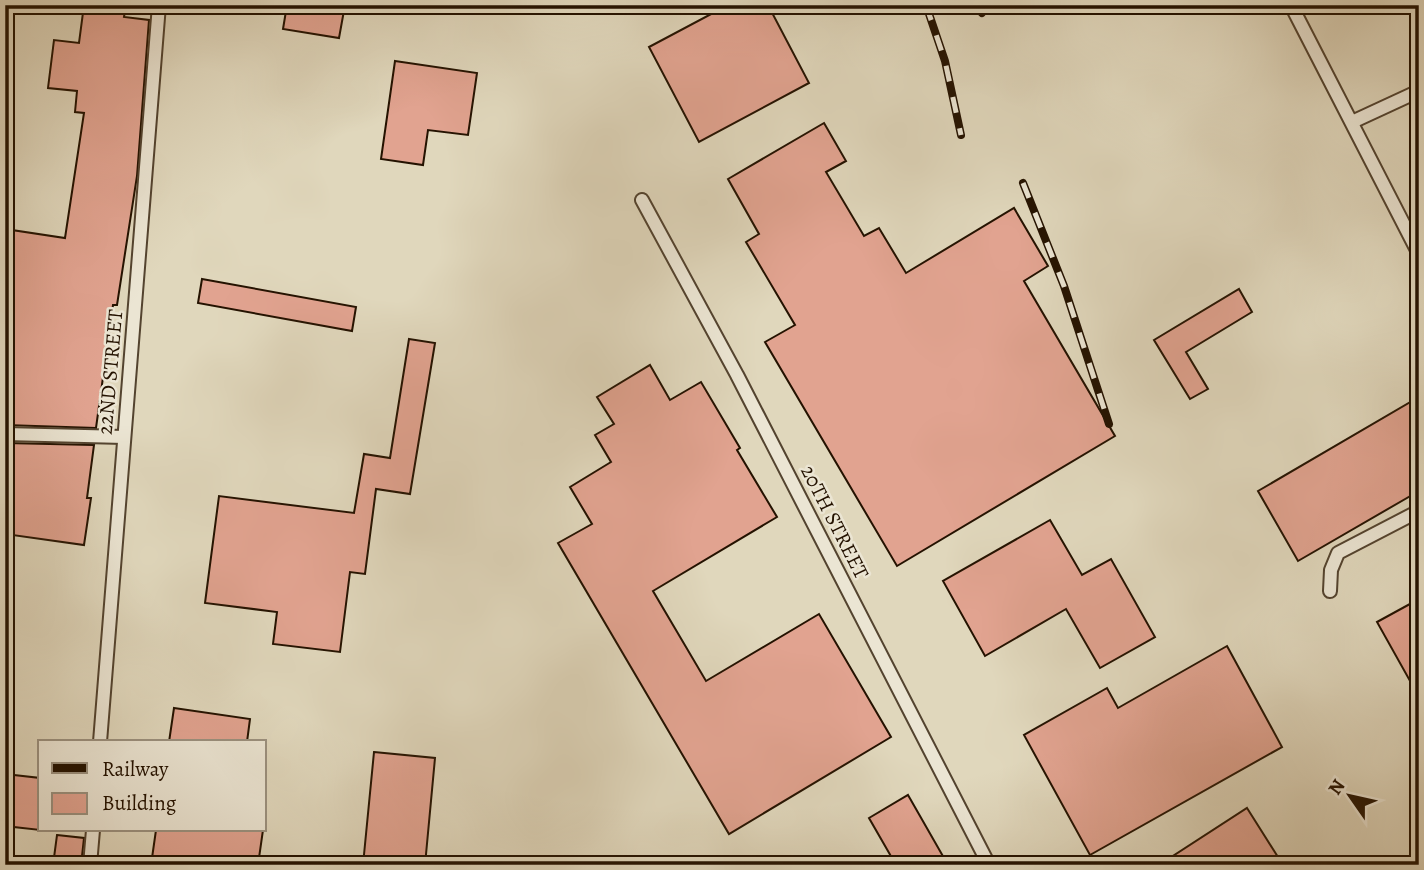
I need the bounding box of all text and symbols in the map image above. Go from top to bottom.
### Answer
street label: 22ND STREET [91,308,129,436]
street label: 20TH STREET [794,460,876,584]
legend [38,740,266,832]
text: Railway [102,755,169,783]
north arrow [1316,762,1386,832]
text: N [1322,774,1351,800]
text: Building [102,789,177,817]

